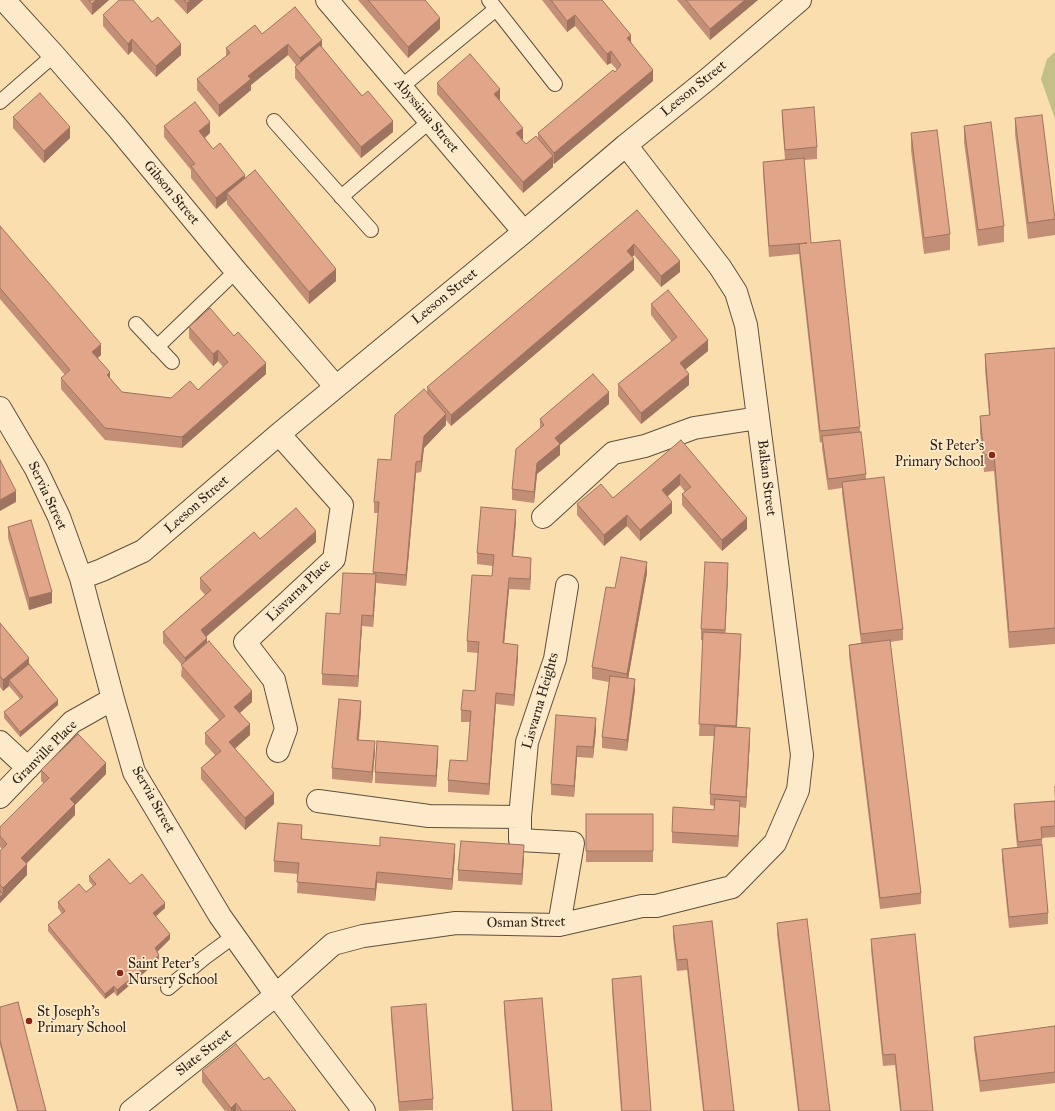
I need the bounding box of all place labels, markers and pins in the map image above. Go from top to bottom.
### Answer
place label: St Peter's Primary School [895,439,984,472]
marker: St Peter's Primary School [987,450,997,460]
place label: Saint Peter's Nursery School [128,957,218,990]
marker: Saint Peter's Nursery School [115,968,125,978]
place label: St Joseph's Primary School [37,1005,126,1038]
marker: St Joseph's Primary School [24,1016,34,1026]

